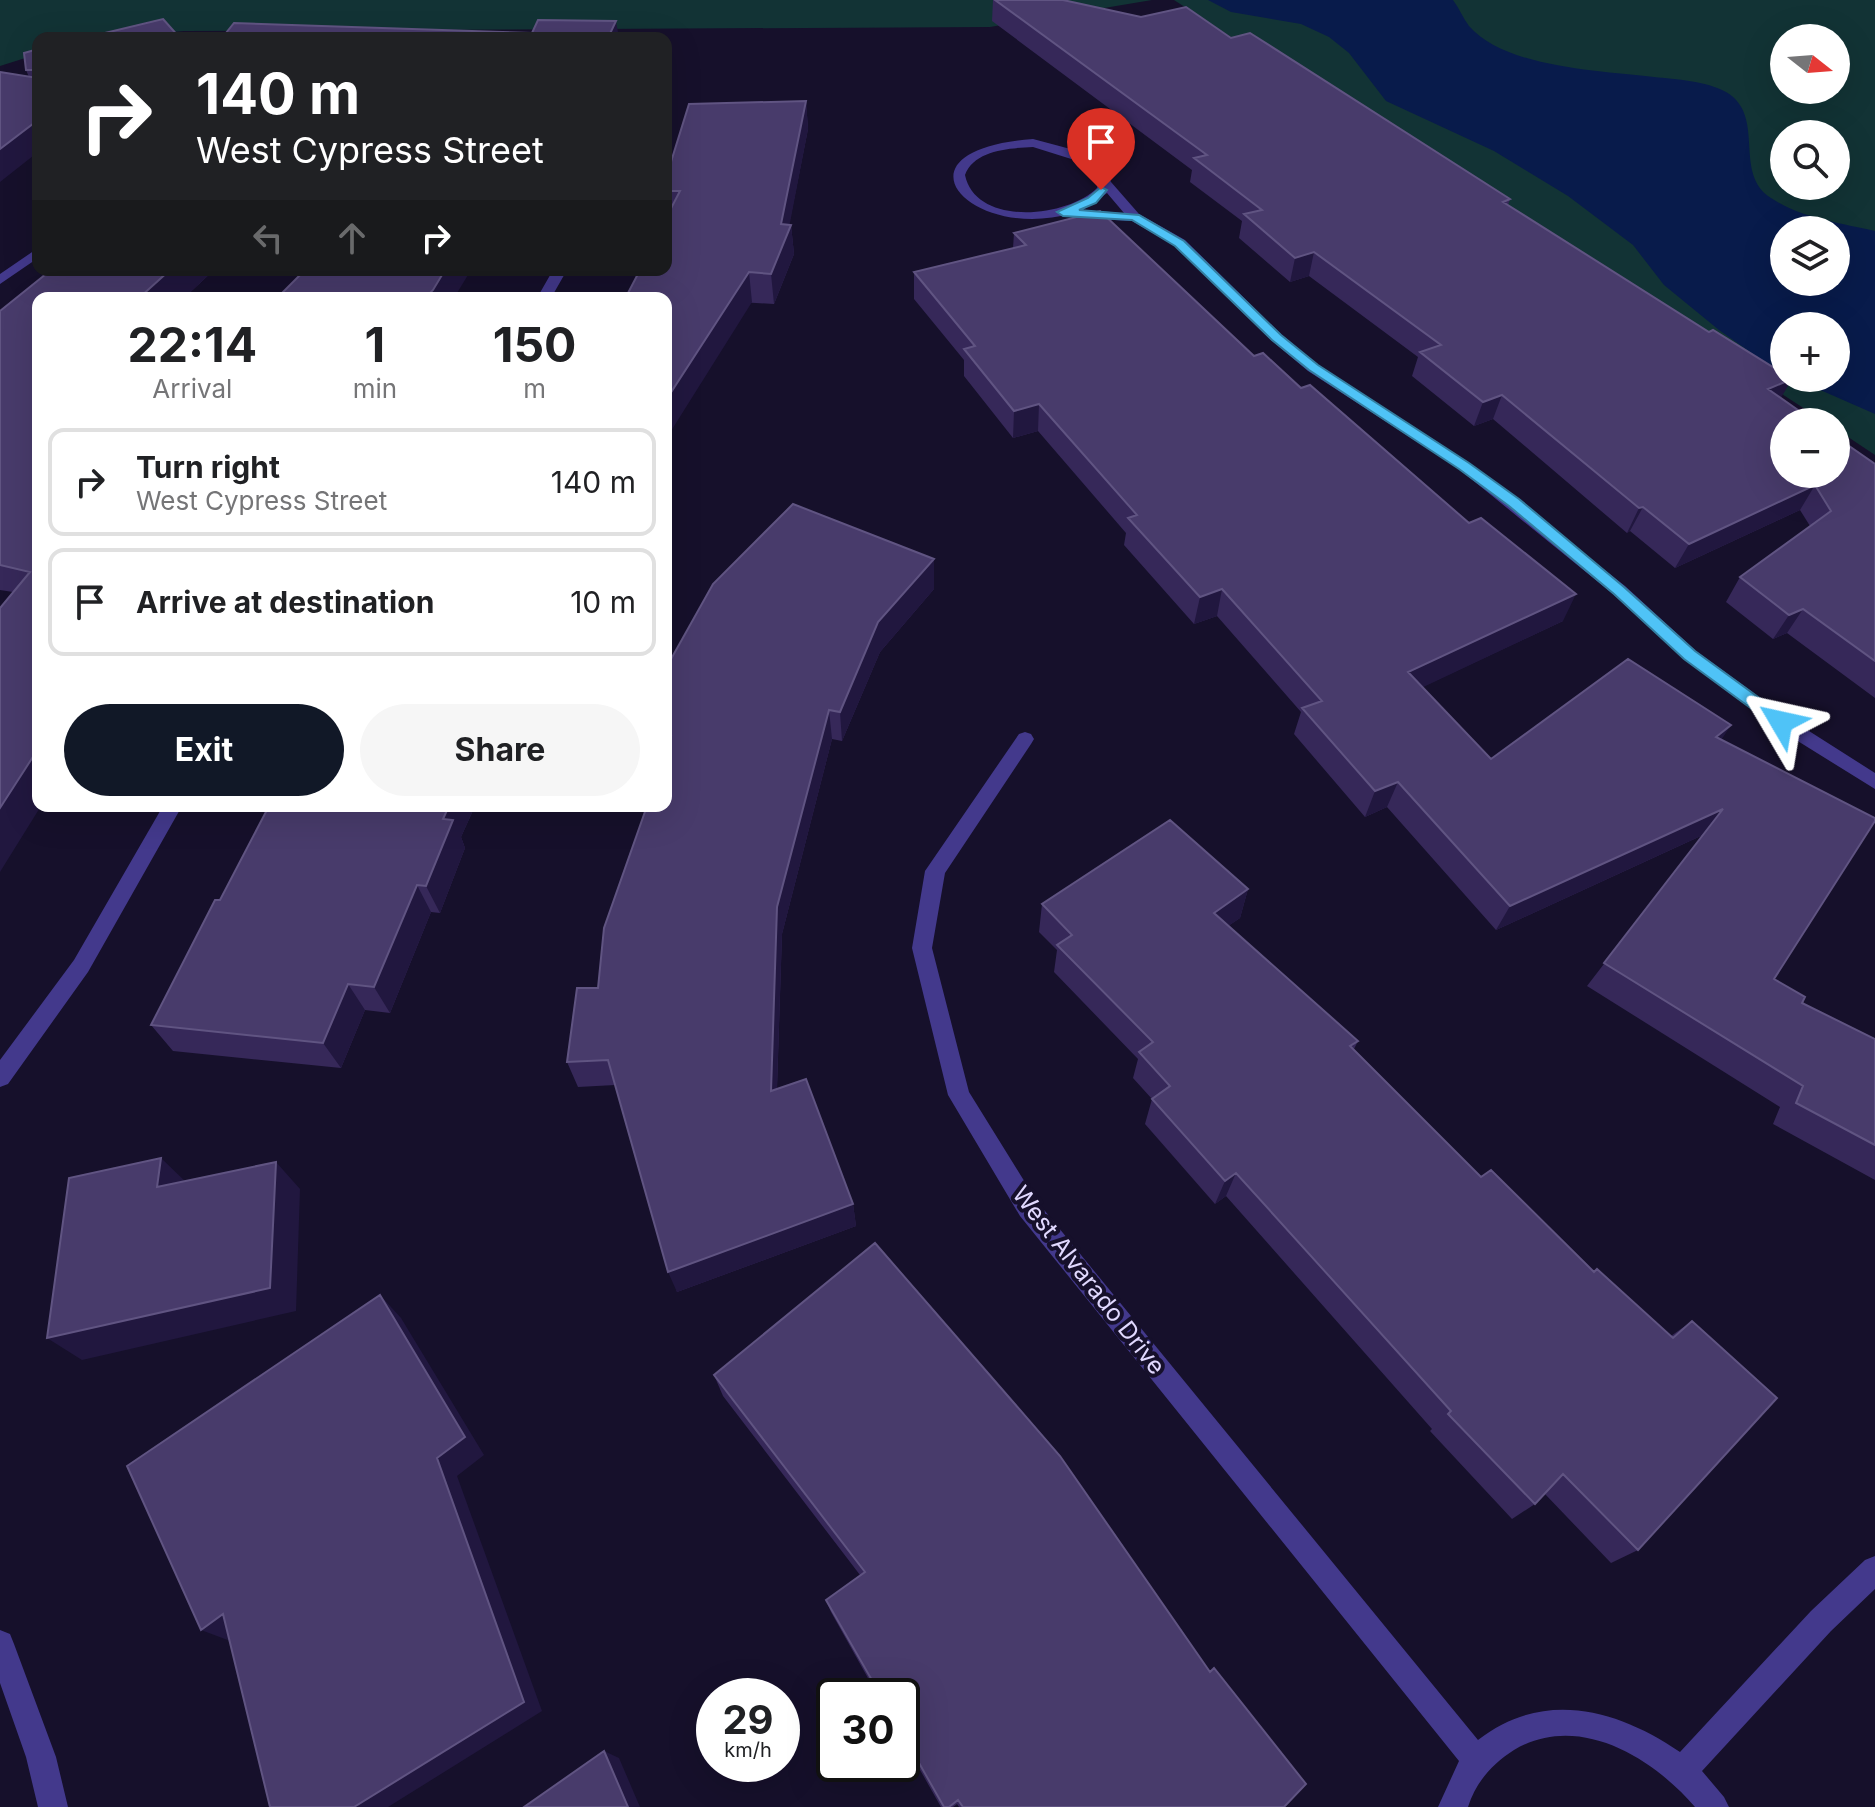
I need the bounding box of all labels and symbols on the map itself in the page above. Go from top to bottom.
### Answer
north arrow [1770,24,1850,104]
pin [1067,108,1135,190]
position arrow [1739,680,1823,764]
street label: West Alvarado Drive [1006,1180,1172,1380]
speed limit sign: 30 [816,1678,920,1782]

